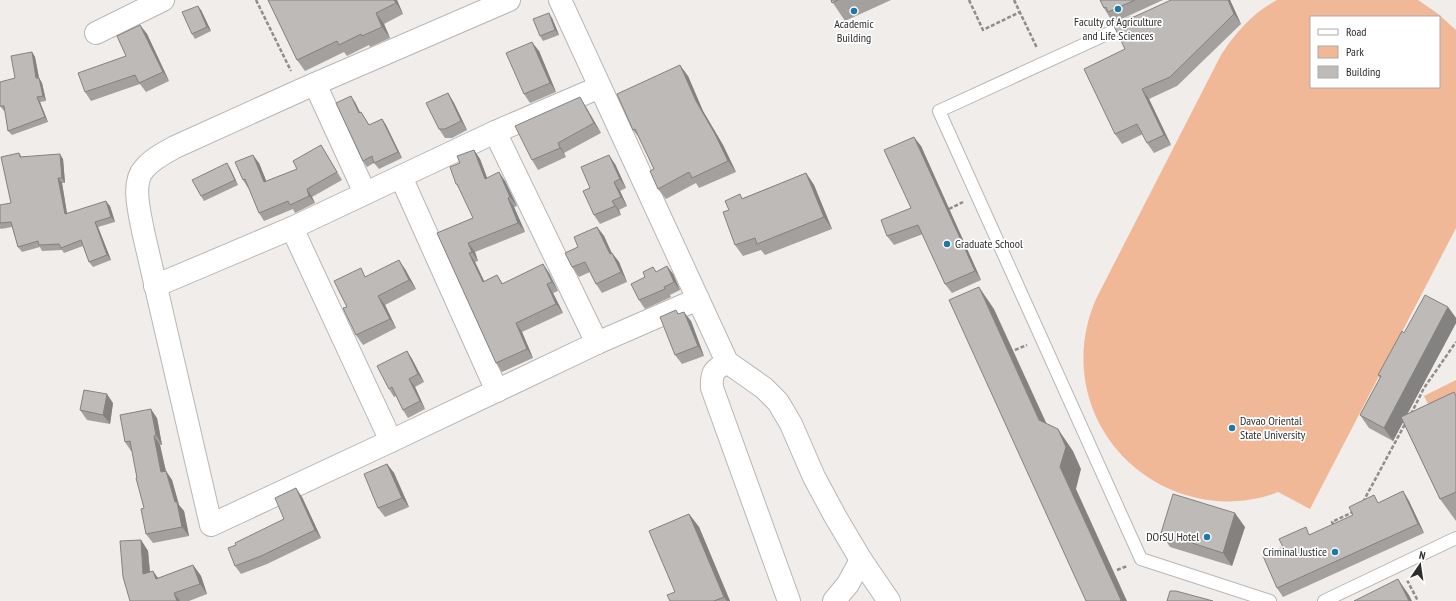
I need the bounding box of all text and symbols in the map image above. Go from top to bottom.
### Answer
marker: Faculty of Agriculture and Life Sciences [1113,4,1123,14]
marker: Academic Building [849,6,859,16]
place label: Faculty of Agriculture and Life Sciences [1074,14,1162,43]
place label: Academic Building [834,16,874,45]
legend [1310,16,1440,88]
text: Road [1346,24,1366,39]
text: Park [1346,44,1364,59]
text: Building [1346,64,1381,79]
place label: Graduate School [955,236,1023,251]
marker: Graduate School [942,239,952,249]
place label: Davao Oriental State University [1240,413,1306,442]
marker: Davao Oriental State University [1227,423,1237,433]
place label: DOrSU Hotel [1146,529,1199,544]
marker: DOrSU Hotel [1202,532,1212,542]
place label: Criminal Justice [1263,544,1327,559]
north arrow [1400,545,1440,585]
marker: Criminal Justice [1330,547,1340,557]
text: N [1418,548,1427,563]

